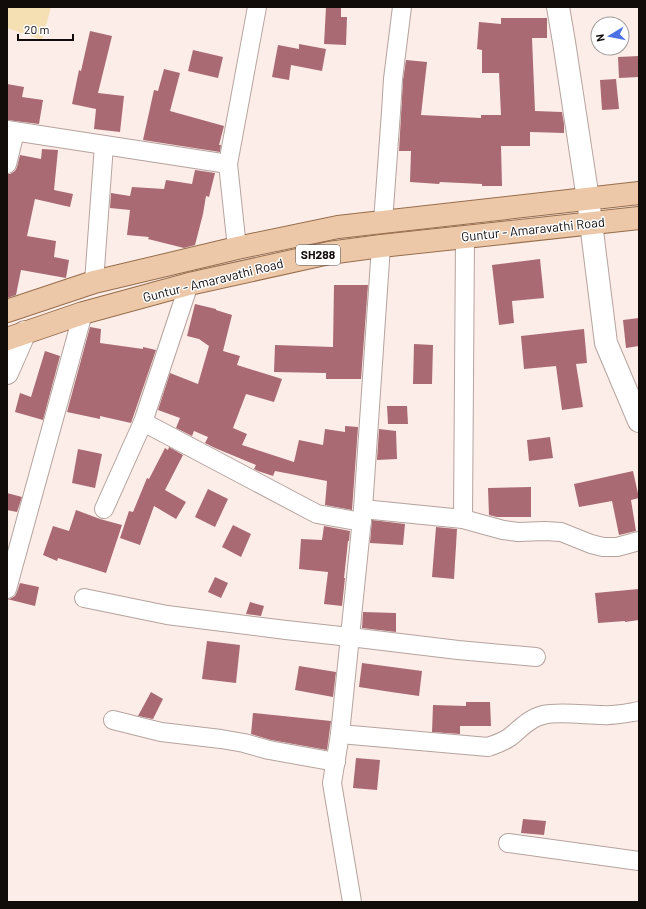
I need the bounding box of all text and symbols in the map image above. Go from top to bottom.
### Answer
scale bar [18,16,73,42]
north arrow [590,16,630,56]
text: 20 m [24,22,50,36]
text: N [593,33,607,43]
street label: Guntur - Amaravathi Road [460,214,606,244]
road number: SH288 [296,245,340,265]
street label: Guntur - Amaravathi Road [141,255,285,305]

